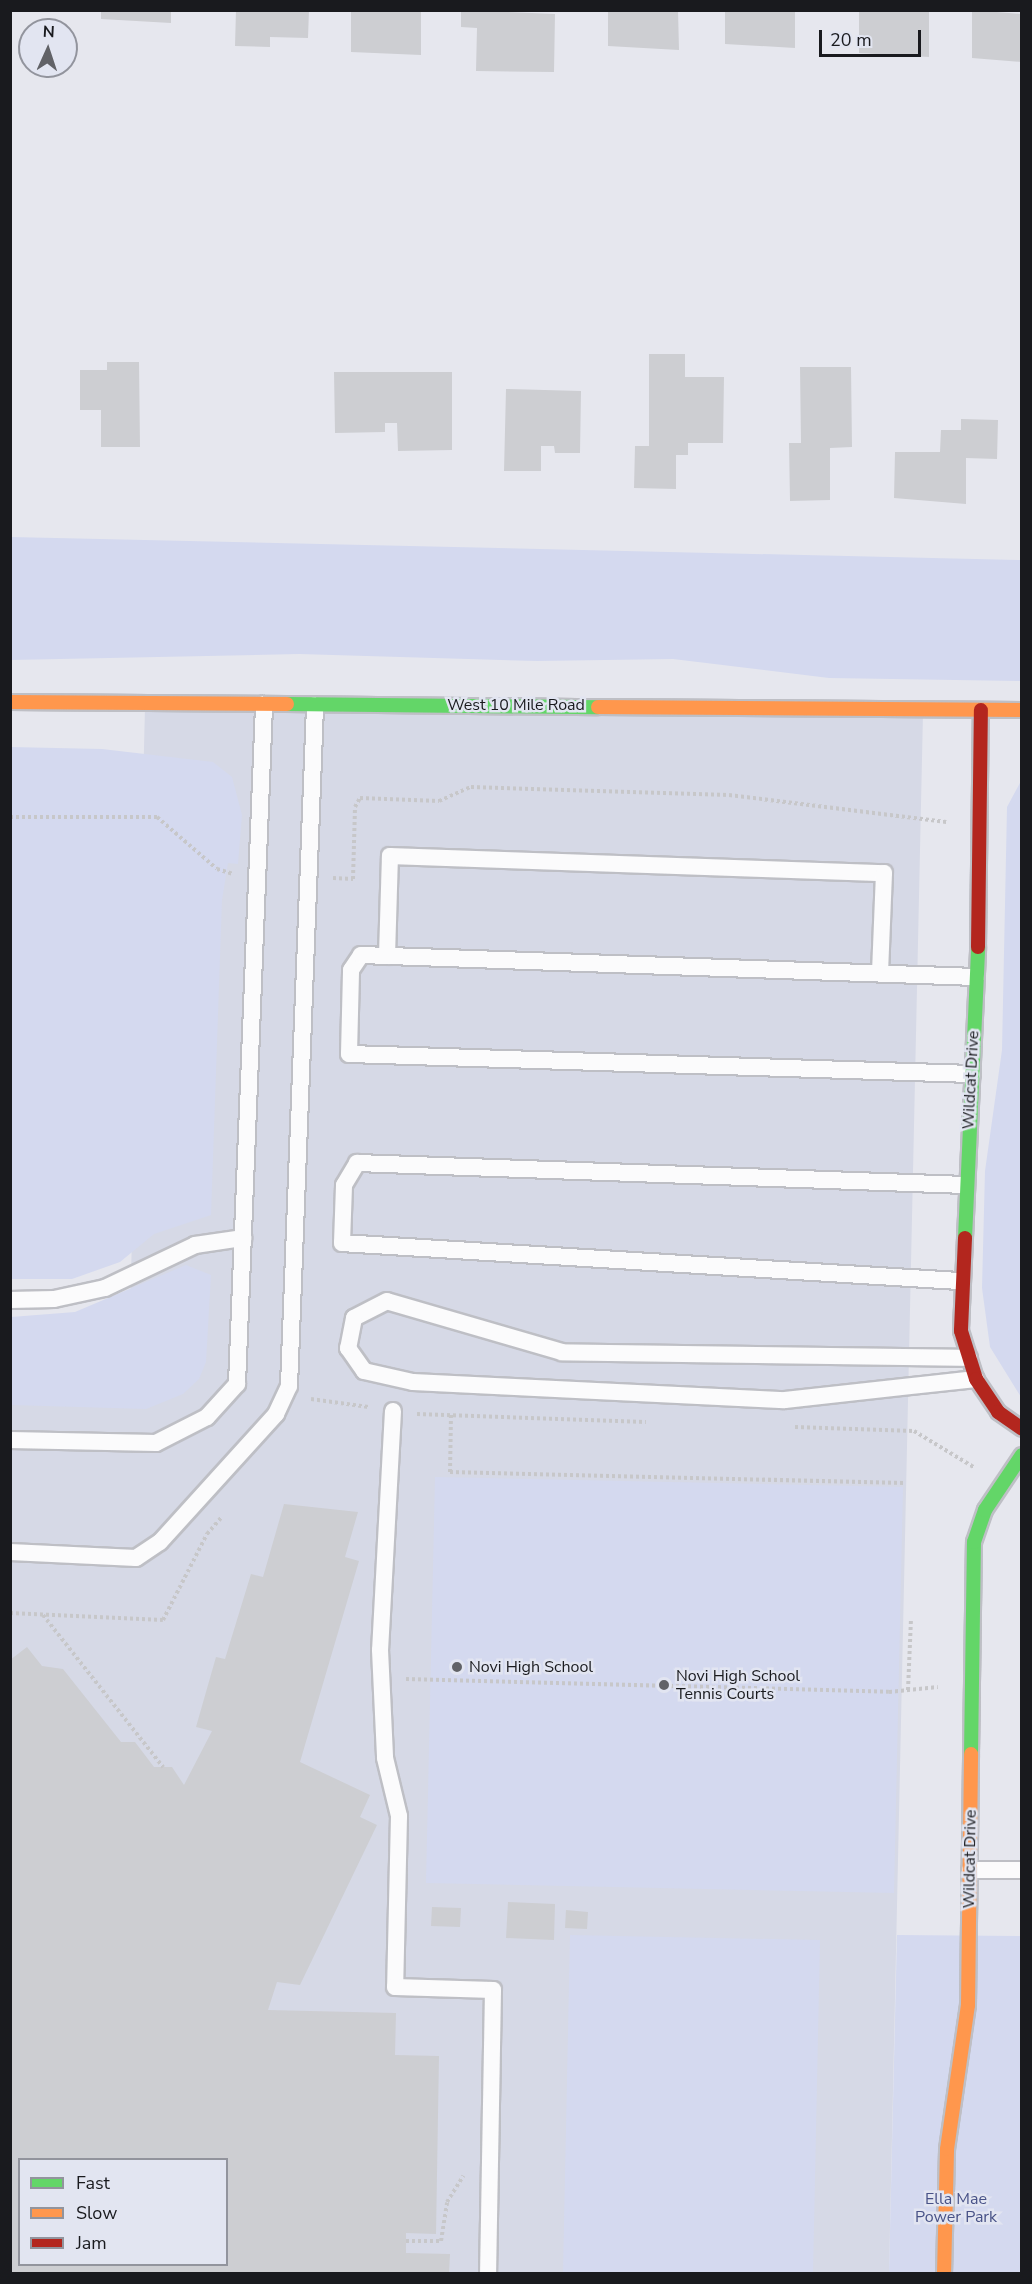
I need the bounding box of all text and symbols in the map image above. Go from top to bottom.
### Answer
north arrow [18,18,78,78]
scale bar [822,18,924,56]
text: N [42,21,55,43]
text: 20 m [830,28,872,52]
street label: West 10 Mile Road [447,695,585,715]
street label: Wildcat Drive [959,1030,983,1130]
place label: Novi High School [469,1657,593,1677]
marker: Novi High School [450,1660,464,1674]
place label: Novi High School Tennis Courts [676,1666,800,1704]
marker: Novi High School Tennis Courts [657,1678,671,1692]
street label: Wildcat Drive [960,1809,980,1909]
legend [18,2158,228,2266]
text: Fast [76,2171,110,2195]
park label: Ella Mae Power Park [915,2189,997,2227]
text: Slow [76,2201,117,2225]
text: Jam [76,2231,107,2255]

